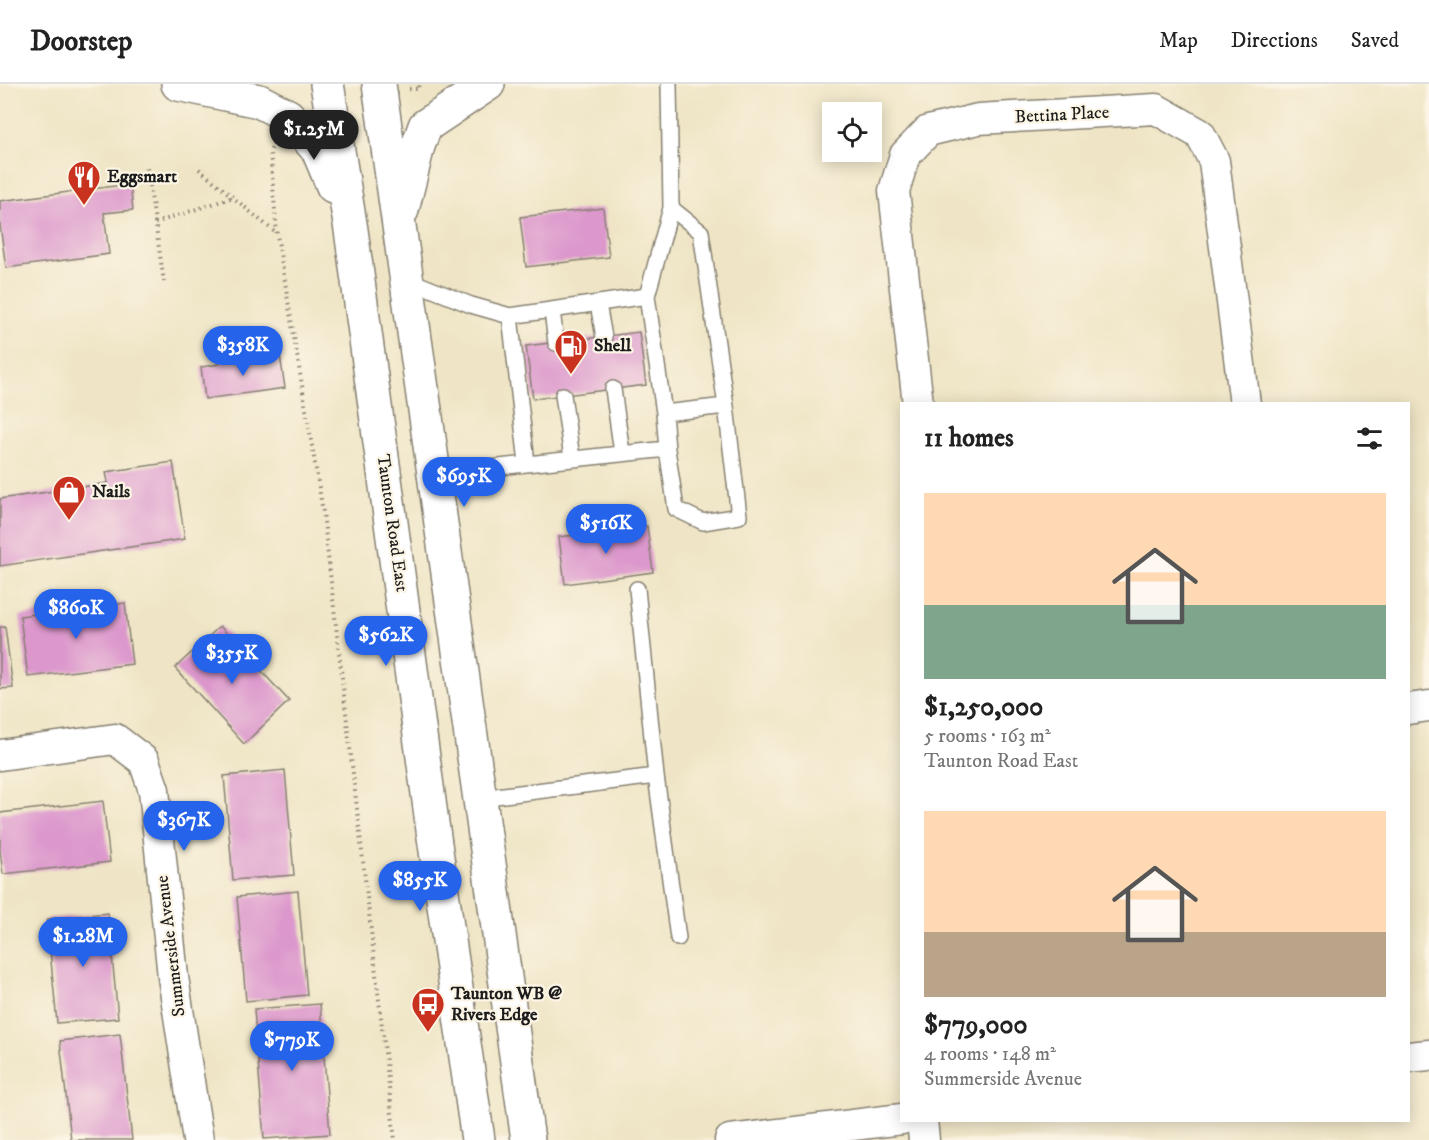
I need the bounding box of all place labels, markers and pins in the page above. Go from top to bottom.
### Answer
pin: $1.25M [265,110,363,161]
restaurant icon: Eggsmart [66,159,102,206]
place label: Eggsmart [107,166,177,188]
pin: $358K [201,326,285,377]
fuel station icon: Shell [553,328,589,375]
place label: Shell [594,335,632,357]
pin: $695K [422,457,506,508]
shop icon: Nails [51,474,87,521]
place label: Nails [92,481,130,503]
pin: $516K [564,504,648,555]
pin: $860K [34,589,118,640]
pin: $562K [344,616,428,667]
pin: $355K [190,634,274,685]
pin: $367K [142,801,226,852]
pin: $855K [378,861,462,912]
pin: $1.28M [34,917,132,968]
place label: Taunton WB @ Rivers Edge [450,983,562,1026]
bus stop icon: Taunton WB @ Rivers Edge [410,986,446,1033]
pin: $779K [250,1021,334,1072]

